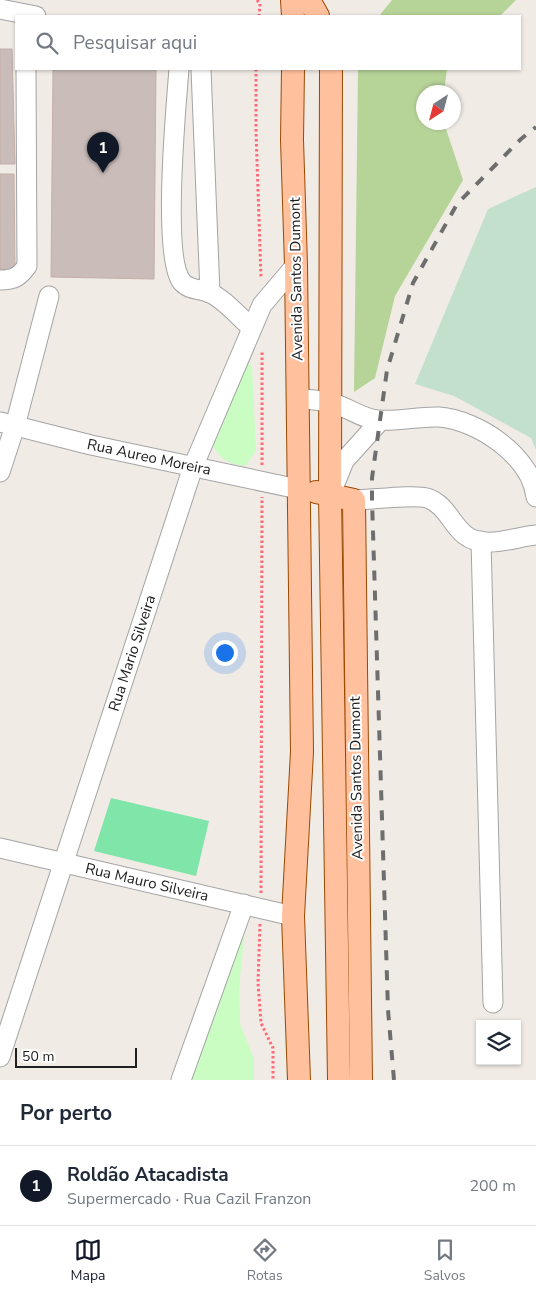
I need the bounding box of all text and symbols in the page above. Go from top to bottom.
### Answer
search box [15,15,521,70]
icon: search [33,29,61,57]
text: Pesquisar aqui [73,30,197,56]
north arrow [416,85,461,130]
pin: 1 [87,132,119,173]
street label: Avenida Santos Dumont [285,196,307,361]
street label: Rua Aureo Moreira [85,434,213,480]
street label: Rua Mario Silveira [104,592,160,714]
your location [212,640,238,666]
street label: Avenida Santos Dumont [345,695,367,860]
street label: Rua Mauro Silveira [83,858,211,906]
map controls [476,1020,521,1065]
button: layers [476,1020,521,1065]
scale bar [15,1045,138,1068]
text: 50 m [22,1047,54,1066]
text: Por perto [20,1099,112,1127]
text: Roldão Atacadista [67,1162,229,1188]
text: 1 [31,1175,41,1197]
text: 200 m [469,1175,516,1197]
text: Supermercado · Rua Cazil Franzon [67,1188,311,1210]
tab: Mapa [71,1236,106,1285]
tab: Rotas [247,1236,283,1285]
tab: Salvos [424,1236,465,1285]

